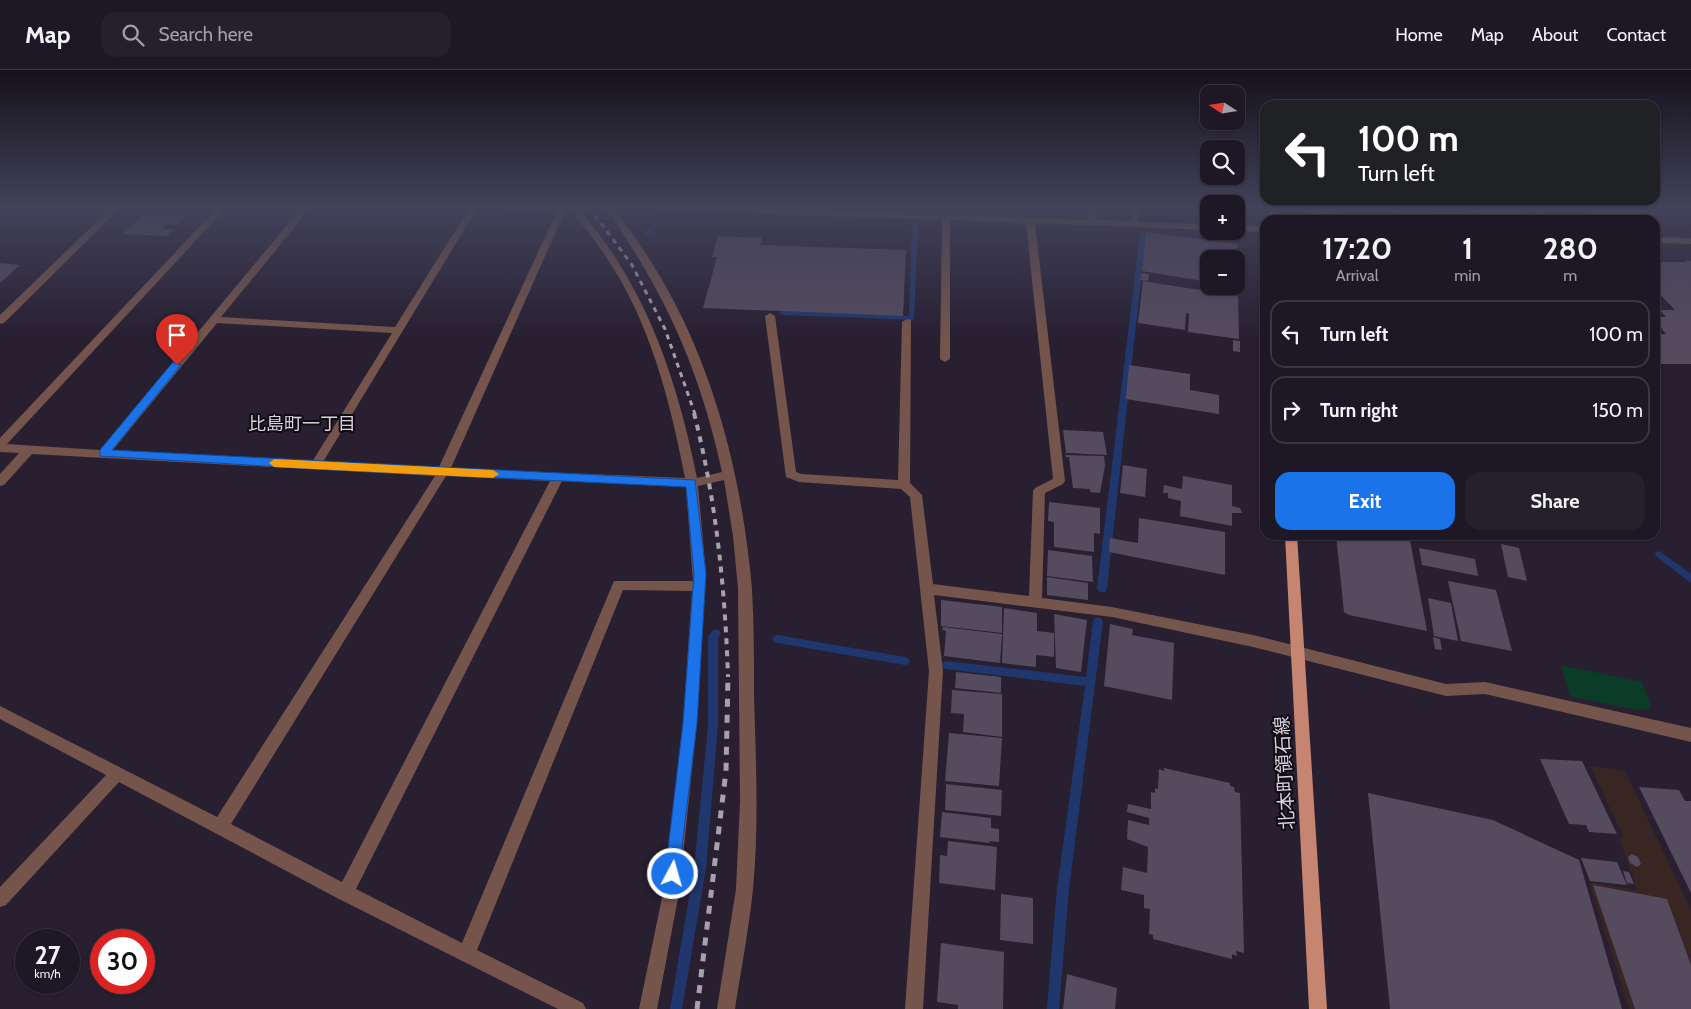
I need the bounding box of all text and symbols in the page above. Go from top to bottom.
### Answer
search box [101,12,451,57]
text: Map [25,20,71,49]
icon: search [119,21,147,49]
text: Search here [159,23,253,46]
text: Home [1395,24,1443,46]
text: Map [1471,24,1504,46]
text: About [1532,24,1578,46]
text: Contact [1606,24,1666,46]
north arrow [1200,85,1245,130]
map controls [1200,85,1245,295]
text: 100 m [1358,117,1459,160]
icon: left [1275,120,1340,185]
button: search [1200,140,1245,185]
text: Turn left [1358,160,1435,187]
button: + [1200,195,1245,240]
text: 17:20 [1322,230,1392,267]
text: 1 [1462,230,1473,267]
text: 280 [1543,230,1598,267]
button: − [1200,250,1245,295]
text: Arrival [1336,266,1378,285]
text: min [1454,266,1481,285]
text: m [1563,266,1577,285]
pin [156,314,198,365]
icon: left [1277,320,1305,348]
icon: arrive [163,321,191,349]
text: Turn left [1320,323,1388,346]
text: 100 m [1589,323,1643,346]
icon: right [1277,396,1305,424]
text: Turn right [1320,399,1398,422]
text: 150 m [1592,399,1643,422]
district label: 比島町一丁目 [248,413,356,435]
button: Exit [1275,472,1455,530]
button: Share [1465,472,1645,530]
street label: 北本町領石線 [1270,715,1299,831]
position arrow [646,847,698,899]
speed limit sign: 30 [90,929,155,994]
text: 27 [35,940,60,970]
text: km/h [34,966,61,981]

